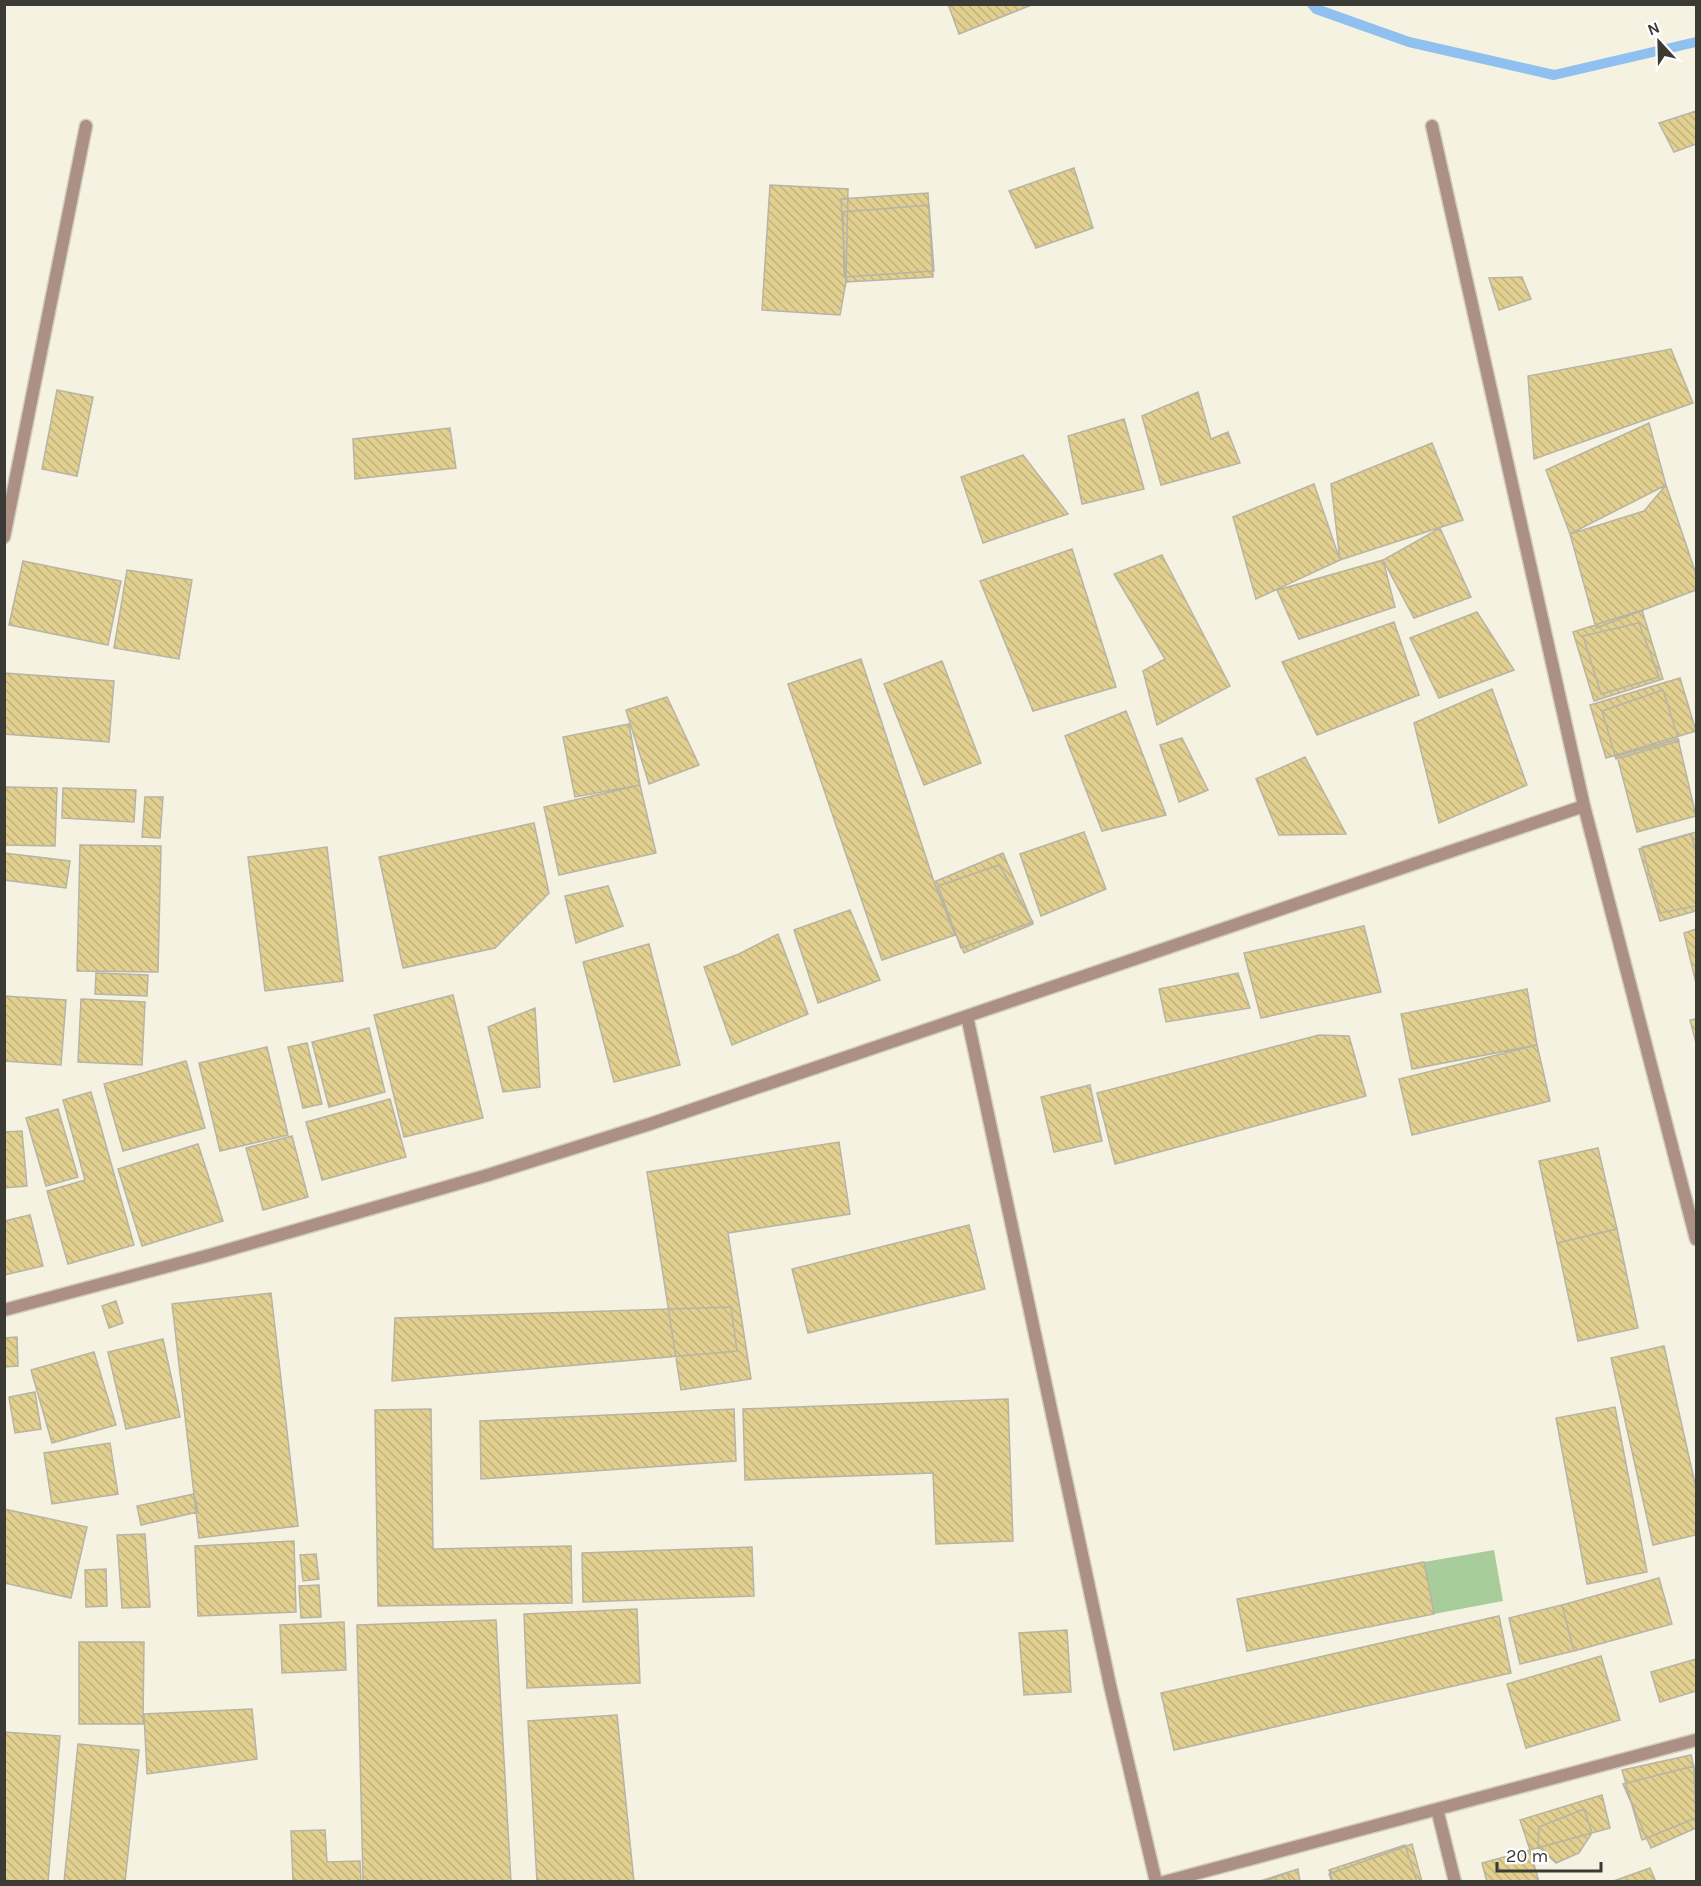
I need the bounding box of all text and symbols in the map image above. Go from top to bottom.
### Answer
north arrow [1629,12,1689,72]
text: N [1645,18,1662,40]
scale bar [1497,1835,1600,1873]
text: 20 m [1506,1845,1548,1867]

